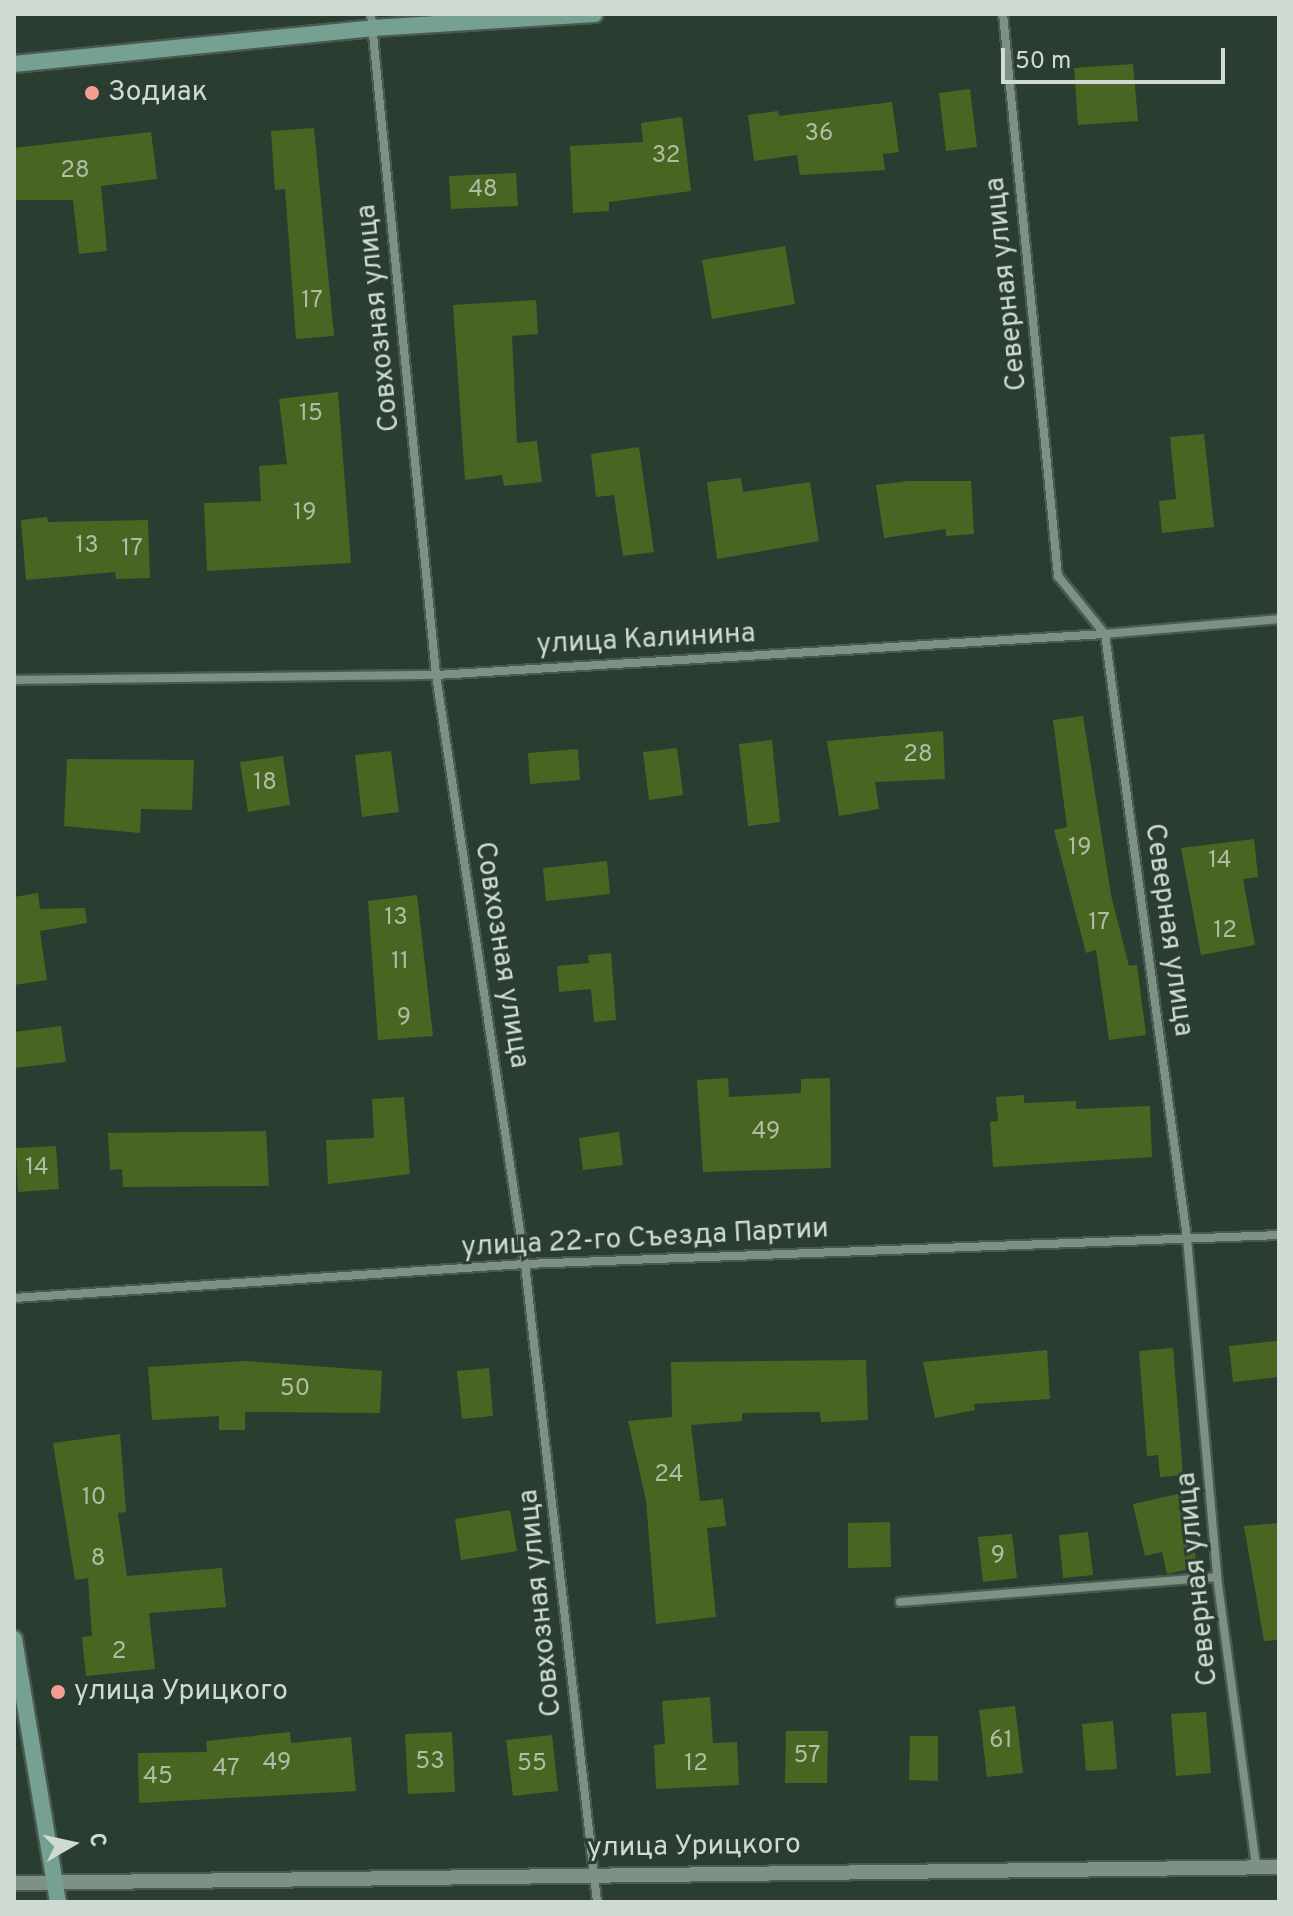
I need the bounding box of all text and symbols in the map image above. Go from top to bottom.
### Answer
scale bar [1005,32,1229,82]
text: 50 m [1015,47,1071,77]
place label: Зодиак [108,76,208,110]
marker: Зодиак [83,84,101,102]
house number: 36 [805,121,833,149]
house number: 32 [652,143,680,171]
house number: 28 [60,158,90,186]
street label: Северная улица [979,175,1035,393]
house number: 48 [468,177,498,205]
street label: Совхозная улица [350,202,408,434]
house number: 17 [301,288,323,316]
house number: 15 [299,401,323,429]
house number: 19 [293,500,317,528]
house number: 13 [75,533,99,561]
house number: 17 [121,536,143,564]
street label: улица Калинина [536,617,756,663]
house number: 28 [903,742,933,770]
house number: 18 [253,770,277,798]
street label: Северная улица [1136,821,1200,1039]
house number: 19 [1068,835,1092,863]
street label: Совхозная улица [467,839,535,1071]
house number: 14 [1208,848,1232,876]
house number: 13 [384,905,408,933]
house number: 17 [1088,910,1110,938]
house number: 12 [1213,918,1237,946]
house number: 11 [391,949,409,977]
house number: 9 [397,1005,411,1033]
house number: 49 [752,1119,780,1147]
house number: 14 [25,1155,49,1183]
street label: улица 22-го Съезда Партии [461,1213,829,1265]
house number: 50 [280,1376,310,1404]
house number: 24 [654,1462,684,1490]
street label: Северная улица [1170,1470,1226,1688]
house number: 10 [82,1485,106,1513]
street label: Совхозная улица [512,1487,570,1719]
house number: 9 [991,1543,1005,1571]
house number: 8 [91,1546,105,1574]
house number: 2 [112,1639,126,1667]
place label: улица Урицкого [74,1675,288,1709]
marker: улица Урицкого [49,1683,67,1701]
house number: 61 [989,1728,1013,1756]
house number: 57 [793,1743,821,1771]
house number: 53 [415,1749,445,1777]
house number: 49 [263,1750,291,1778]
house number: 55 [517,1751,547,1779]
house number: 12 [684,1751,708,1779]
house number: 47 [212,1756,240,1784]
house number: 45 [143,1764,173,1792]
north arrow [32,1804,112,1884]
street label: улица Урицкого [587,1828,801,1866]
text: С [82,1831,111,1849]

